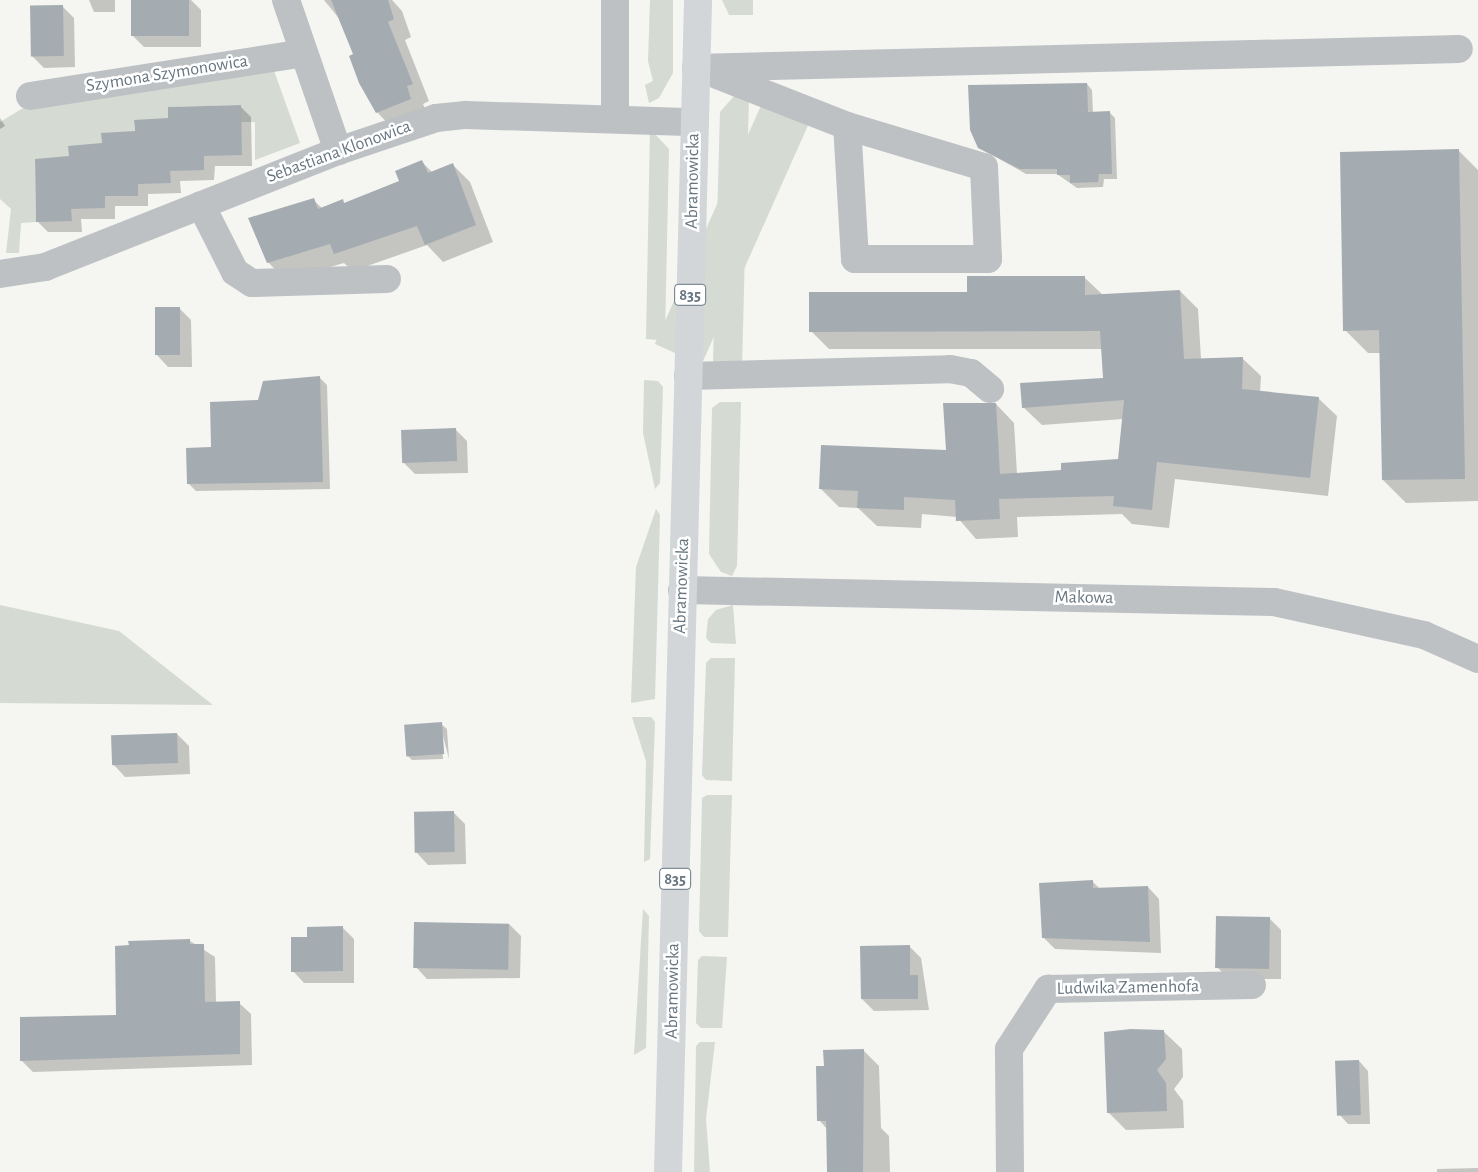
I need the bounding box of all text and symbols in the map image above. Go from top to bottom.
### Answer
street label: Szymona Szymonowica [85,51,249,97]
street label: Sebastiana Klonowica [264,116,414,188]
street label: Abramowicka [681,133,705,229]
road number: 835 [674,282,706,308]
street label: Abramowicka [670,538,694,634]
street label: Makowa [1054,587,1114,609]
road number: 835 [659,866,691,892]
street label: Abramowicka [661,943,685,1039]
street label: Ludwika Zamenhofa [1057,976,1199,1000]

